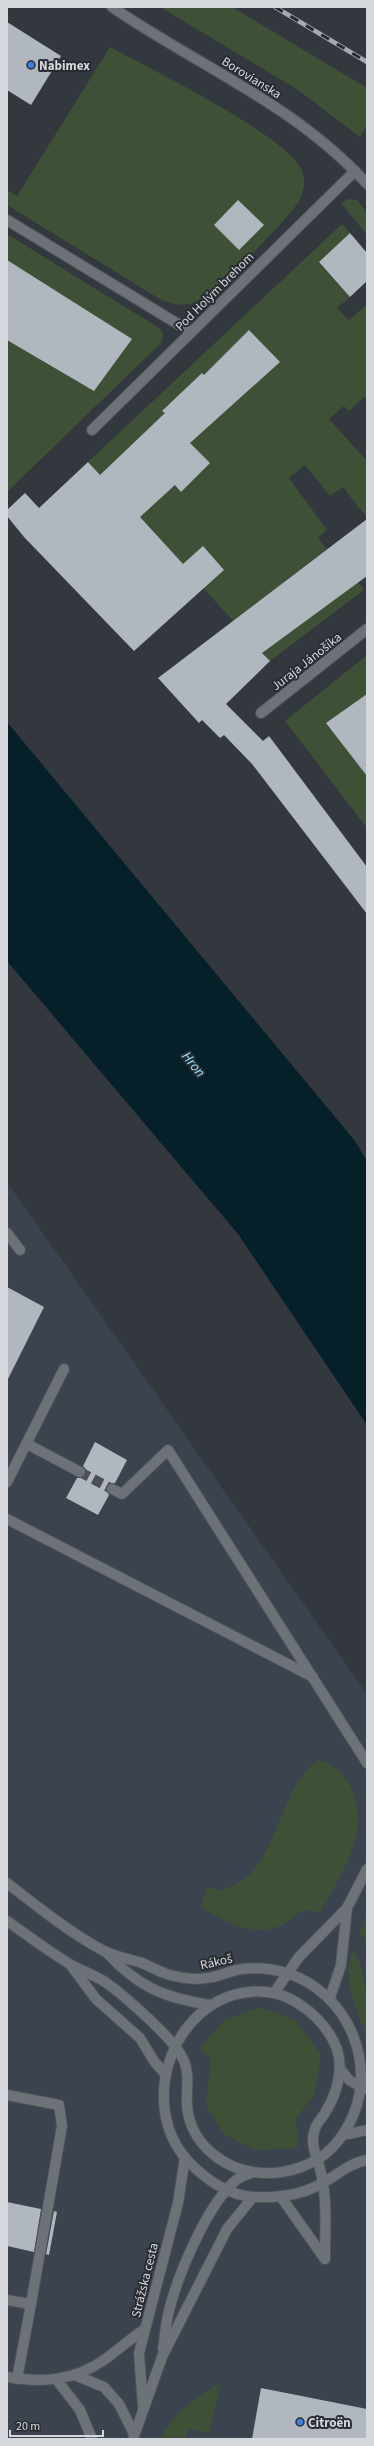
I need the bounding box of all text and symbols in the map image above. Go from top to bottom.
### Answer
street label: Borovianska [218,52,285,103]
place label: Nabimex [39,57,90,75]
marker: Nabimex [26,60,36,70]
street label: Pod Holým brehom [171,248,258,335]
street label: Juraja Jánošíka [268,629,346,695]
water label: Hron [177,1047,210,1082]
street label: Rákoš [198,1949,235,1974]
street label: Strážska cesta [127,2241,163,2319]
scale bar [10,2412,103,2438]
place label: Citroën [308,2414,351,2432]
marker: Citroën [295,2417,305,2427]
text: 20 m [16,2418,40,2435]

